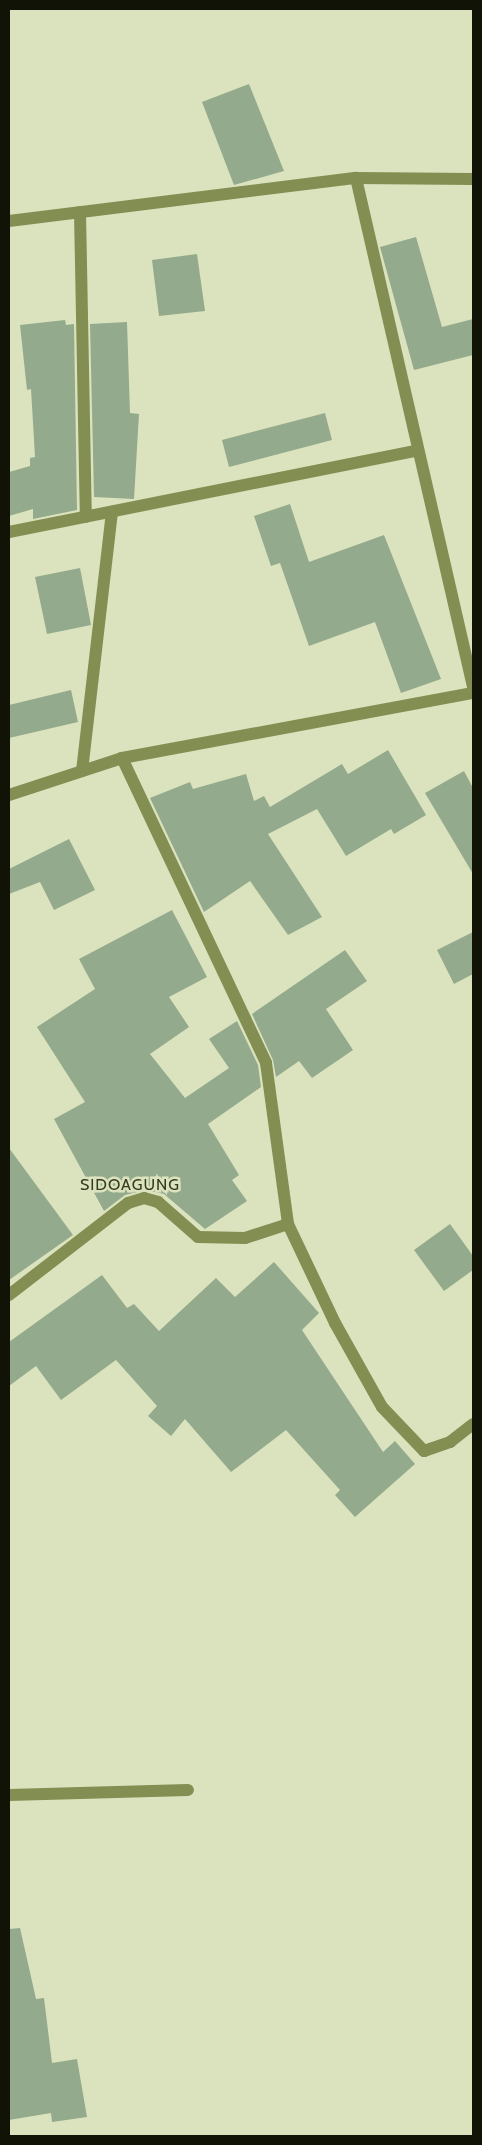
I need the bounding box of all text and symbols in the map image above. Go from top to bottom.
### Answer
district label: SIDOAGUNG [79,1175,181,1195]

